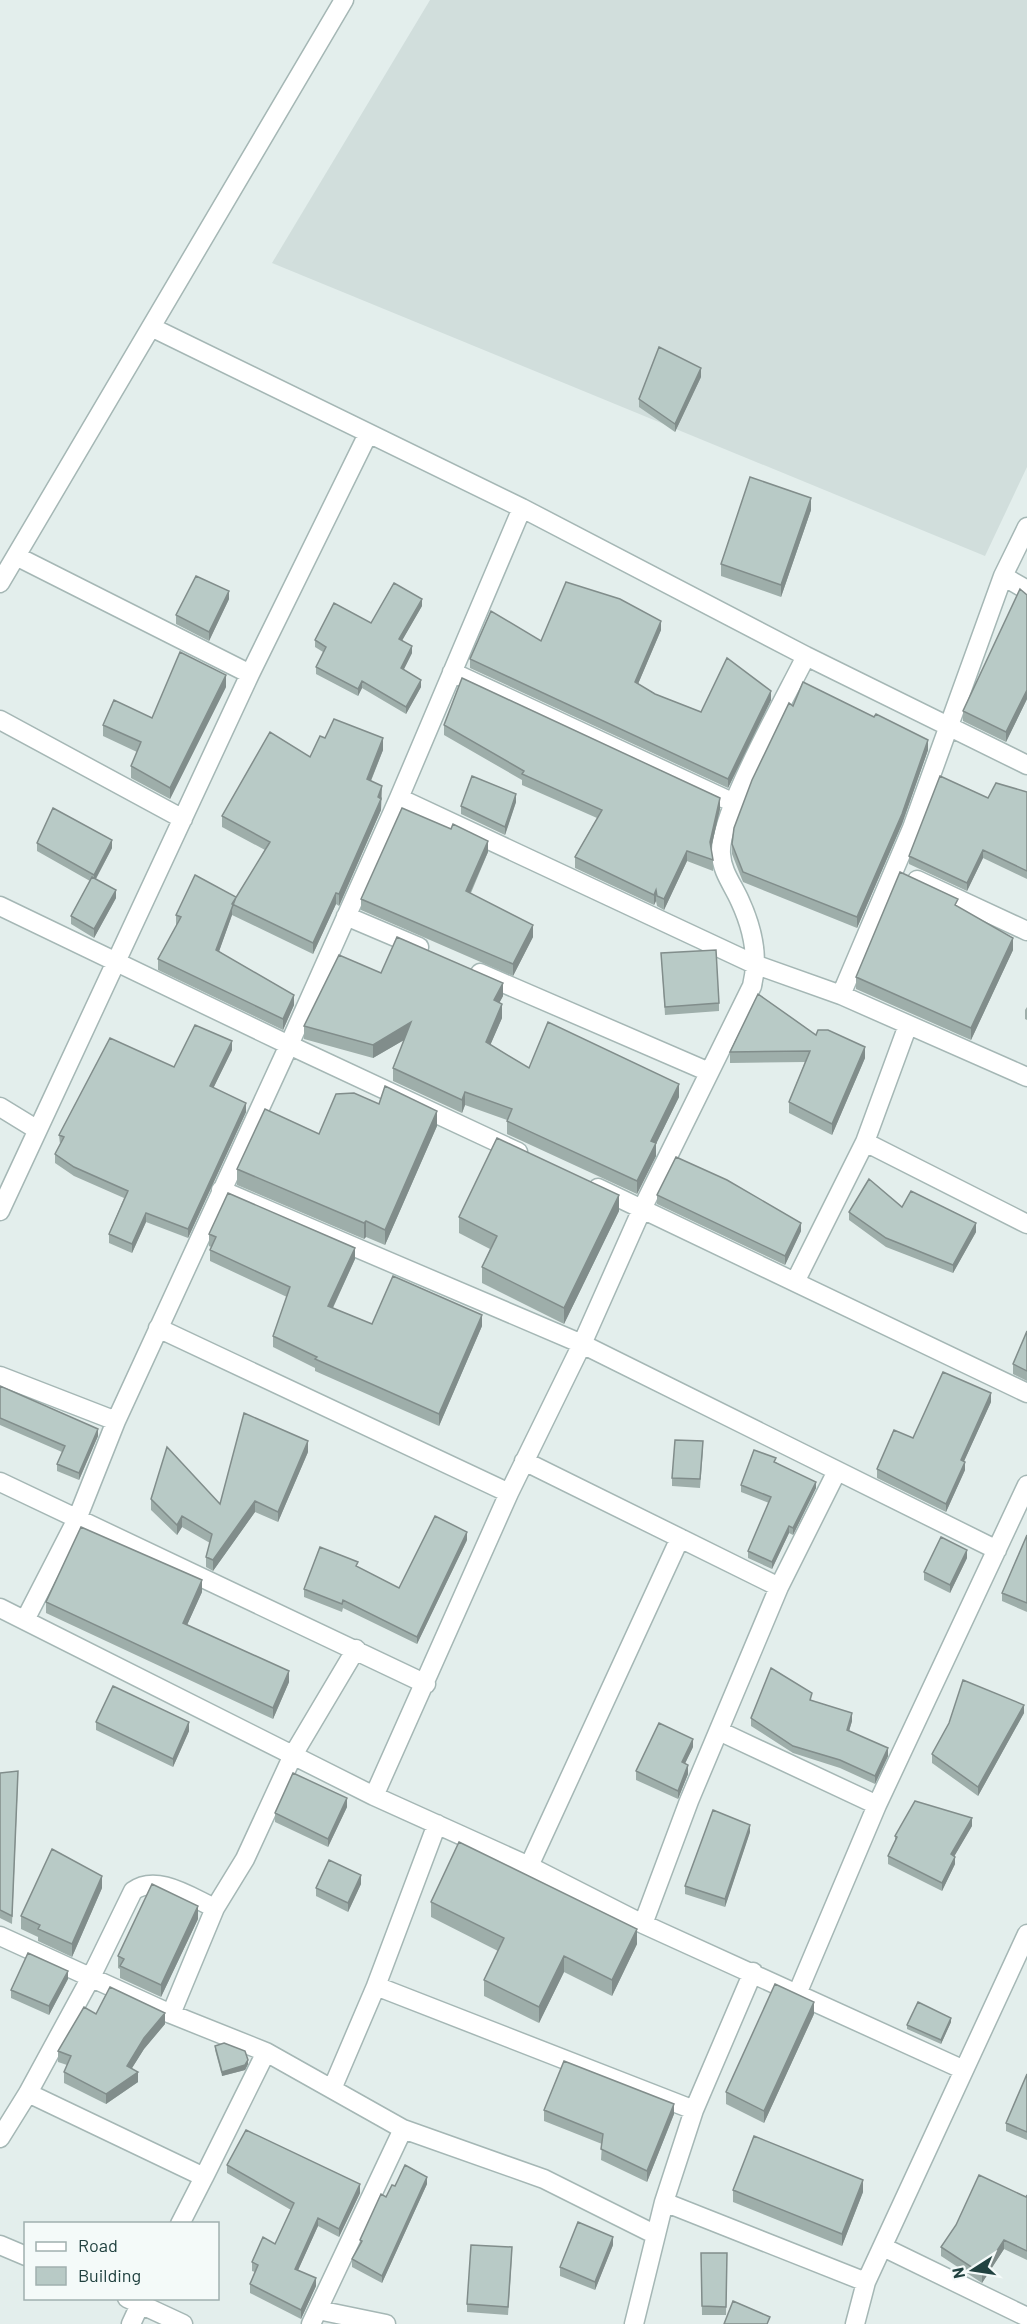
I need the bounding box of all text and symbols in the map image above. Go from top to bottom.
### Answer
legend [24,2222,219,2300]
text: Road [78,2234,118,2256]
north arrow [943,2240,1003,2300]
text: Building [78,2264,141,2286]
text: N [947,2266,968,2280]

